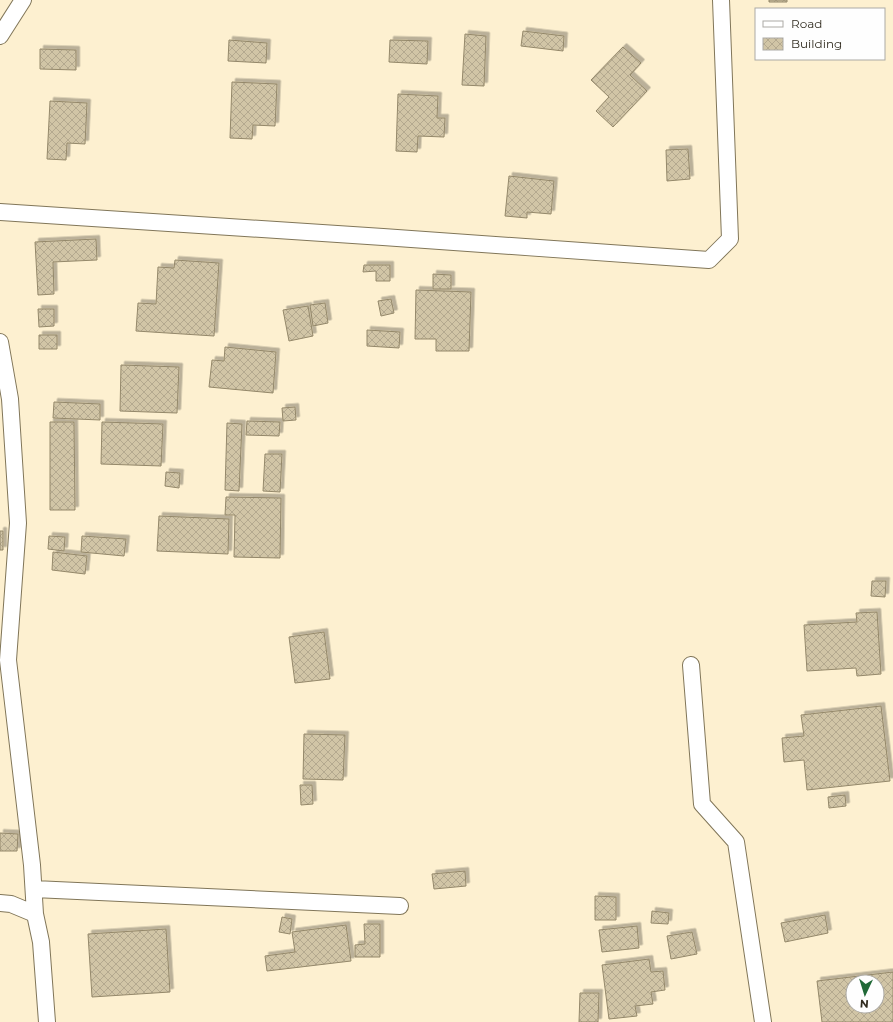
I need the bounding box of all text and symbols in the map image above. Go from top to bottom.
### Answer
legend [755,8,885,60]
text: Road [791,16,822,31]
text: Building [791,36,842,51]
north arrow [845,974,885,1014]
text: N [859,997,869,1011]

